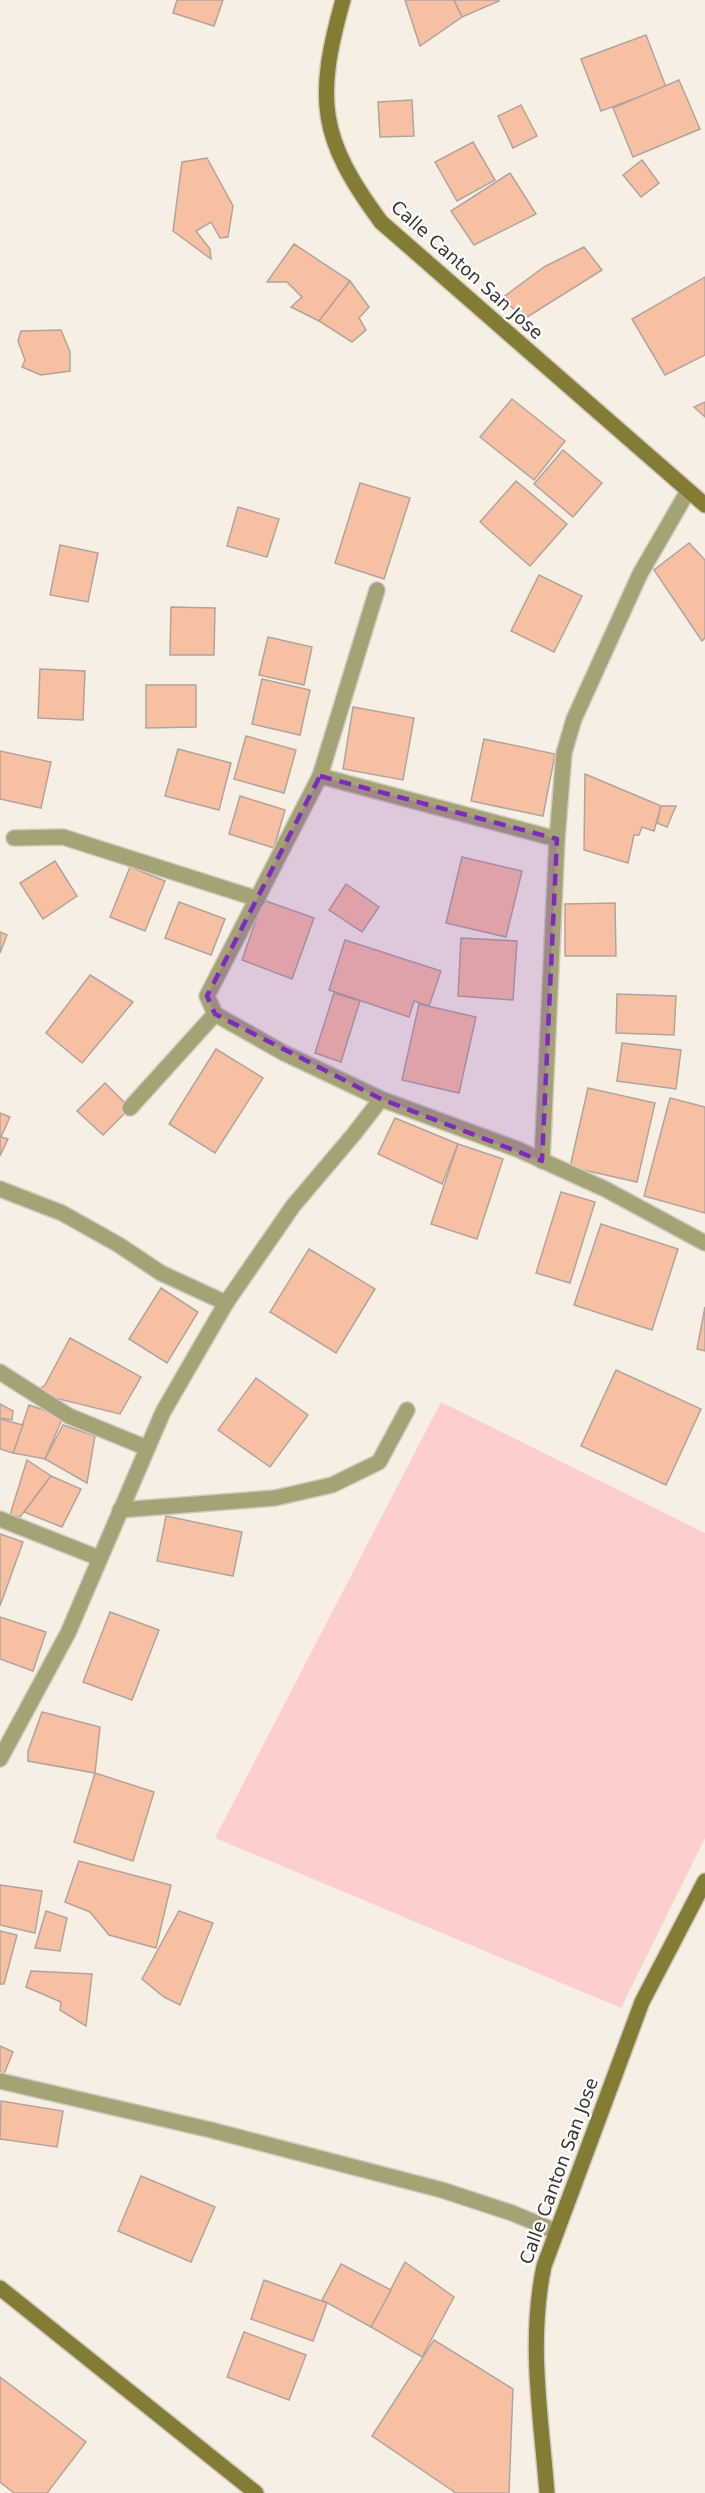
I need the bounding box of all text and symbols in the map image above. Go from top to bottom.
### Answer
street label: Calle Canton San Jose [387,196,548,343]
street label: Calle Canton San Jose [515,2075,602,2267]

